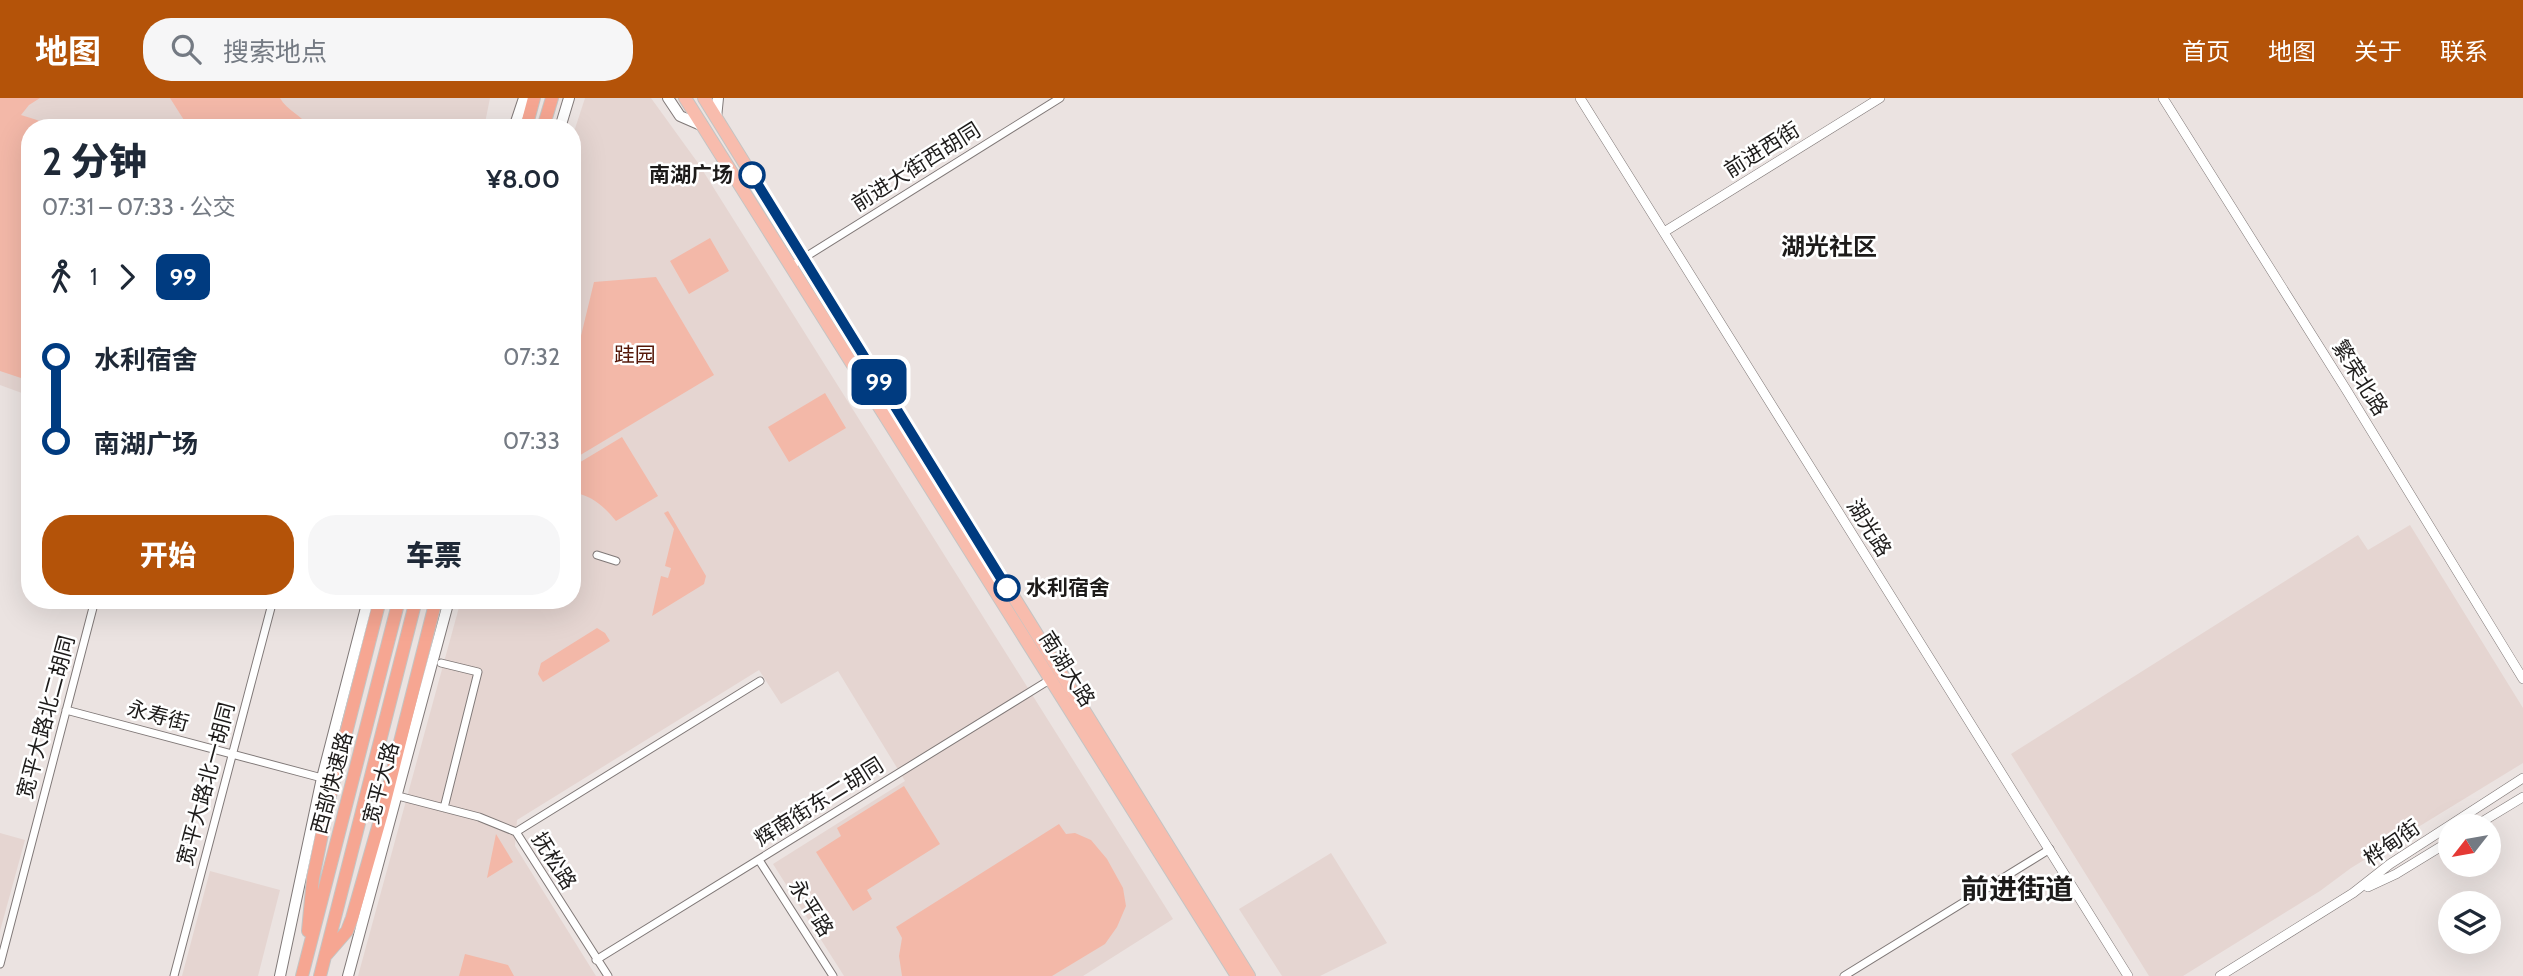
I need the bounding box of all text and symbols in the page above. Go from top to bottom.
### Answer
search box [143,18,633,81]
icon: search [167,30,205,68]
text: 地图 [35,31,101,71]
text: 搜索地点 [223,36,327,68]
text: 首页 [2182,37,2230,66]
text: 地图 [2268,37,2316,66]
text: 关于 [2354,37,2402,66]
text: 联系 [2440,37,2488,66]
street label: 前进大街西胡同 [847,117,985,216]
street label: 前进西街 [1719,117,1804,182]
text: 2 分钟 [42,138,147,185]
place label: 南湖广场 [649,162,733,187]
marker: 南湖广场 [739,162,765,188]
text: ¥8.00 [486,163,560,195]
text: 07:31 – 07:33 · 公交 [42,193,236,221]
district label: 湖光社区 [1781,232,1877,261]
icon: walk [42,258,80,296]
icon: forward [108,258,146,296]
text: 99 [170,262,196,291]
text: 1 [90,263,98,291]
street label: 繁荣北路 [2328,335,2393,420]
park label: 跬园 [614,342,656,367]
text: 07:32 [503,343,560,371]
text: 水利宿舍 [94,344,198,376]
line badge: 99 [848,359,910,405]
text: 99 [866,367,892,396]
text: 07:33 [503,427,560,455]
text: 南湖广场 [94,428,198,460]
street label: 湖光路 [1842,494,1897,561]
button: 开始 [42,515,294,595]
button: 车票 [308,515,560,595]
marker: 水利宿舍 [994,575,1020,601]
place label: 水利宿舍 [1026,575,1110,600]
street label: 南湖大路 [1035,626,1100,711]
street label: 宽平大路北二胡同 [12,632,79,801]
street label: 永寿街 [124,695,192,736]
street label: 宽平大路北一胡同 [172,699,239,868]
street label: 西部快速路 [306,729,357,837]
street label: 宽平大路 [358,739,403,827]
street label: 辉南街东二胡同 [750,752,888,851]
street label: 桦甸街 [2359,814,2425,871]
north arrow [2438,814,2501,877]
map controls [2438,814,2501,954]
street label: 抚松路 [527,827,582,894]
district label: 前进街道 [1961,872,2073,906]
street label: 永平路 [784,874,839,941]
button: layers [2438,891,2501,954]

